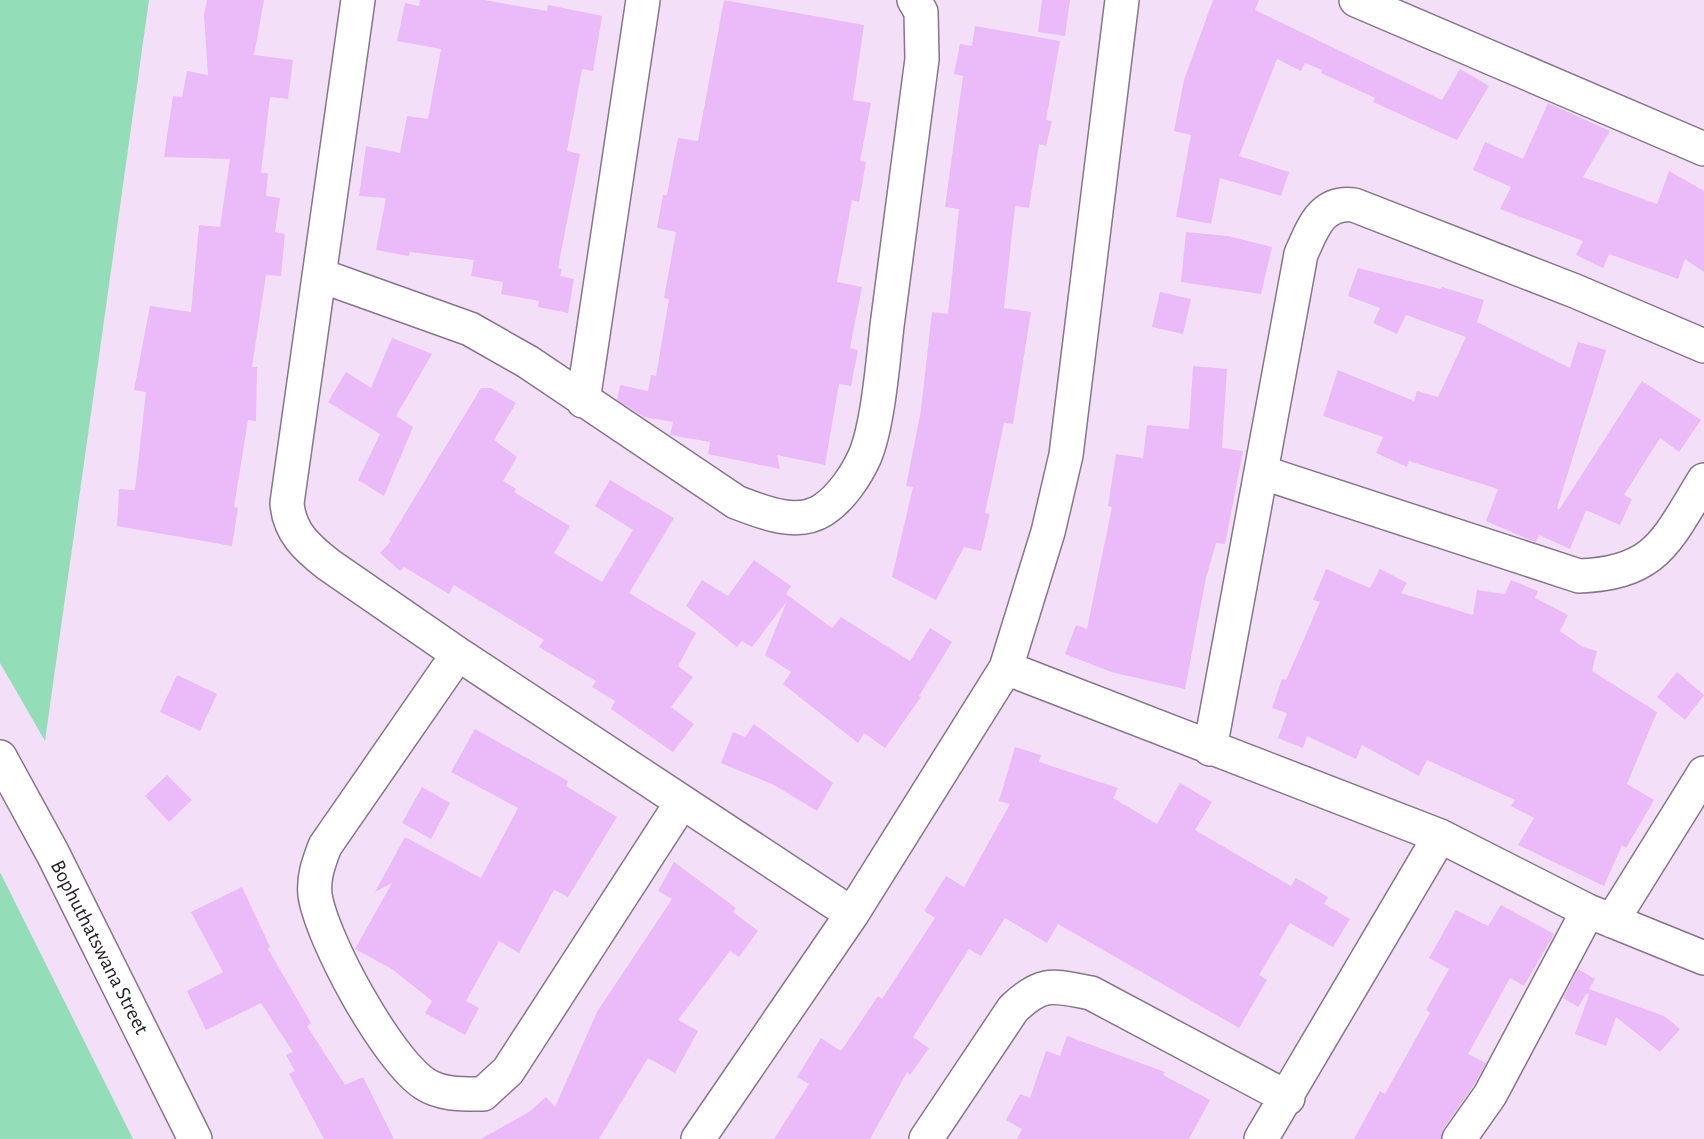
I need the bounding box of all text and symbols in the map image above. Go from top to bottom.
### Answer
street label: Bophuthatswana Street [47,857,153,1038]

